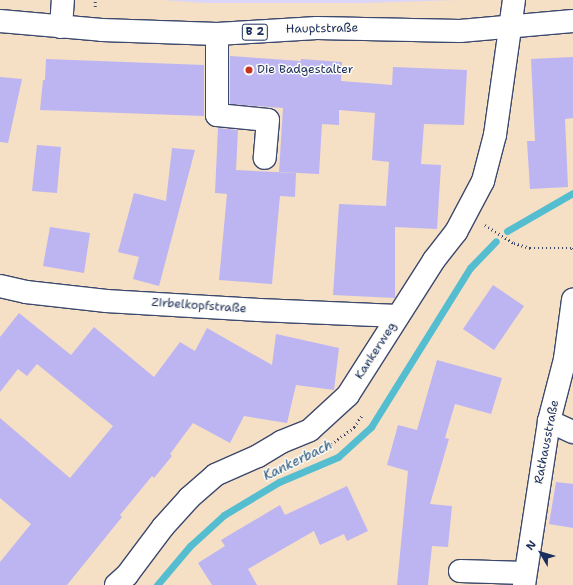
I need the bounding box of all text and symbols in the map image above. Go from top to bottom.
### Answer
street label: Hauptstraße [286,21,358,37]
road number: B 2 [241,23,269,41]
place label: Die Badgestalter [257,63,353,77]
marker: Die Badgestalter [244,65,254,75]
street label: Zirbelkopfstraße [151,295,247,317]
street label: Kankerweg [352,320,400,382]
street label: Rathausstraße [532,399,562,485]
water label: Kankerbach [261,438,335,484]
north arrow [521,533,561,573]
text: N [523,537,540,553]

